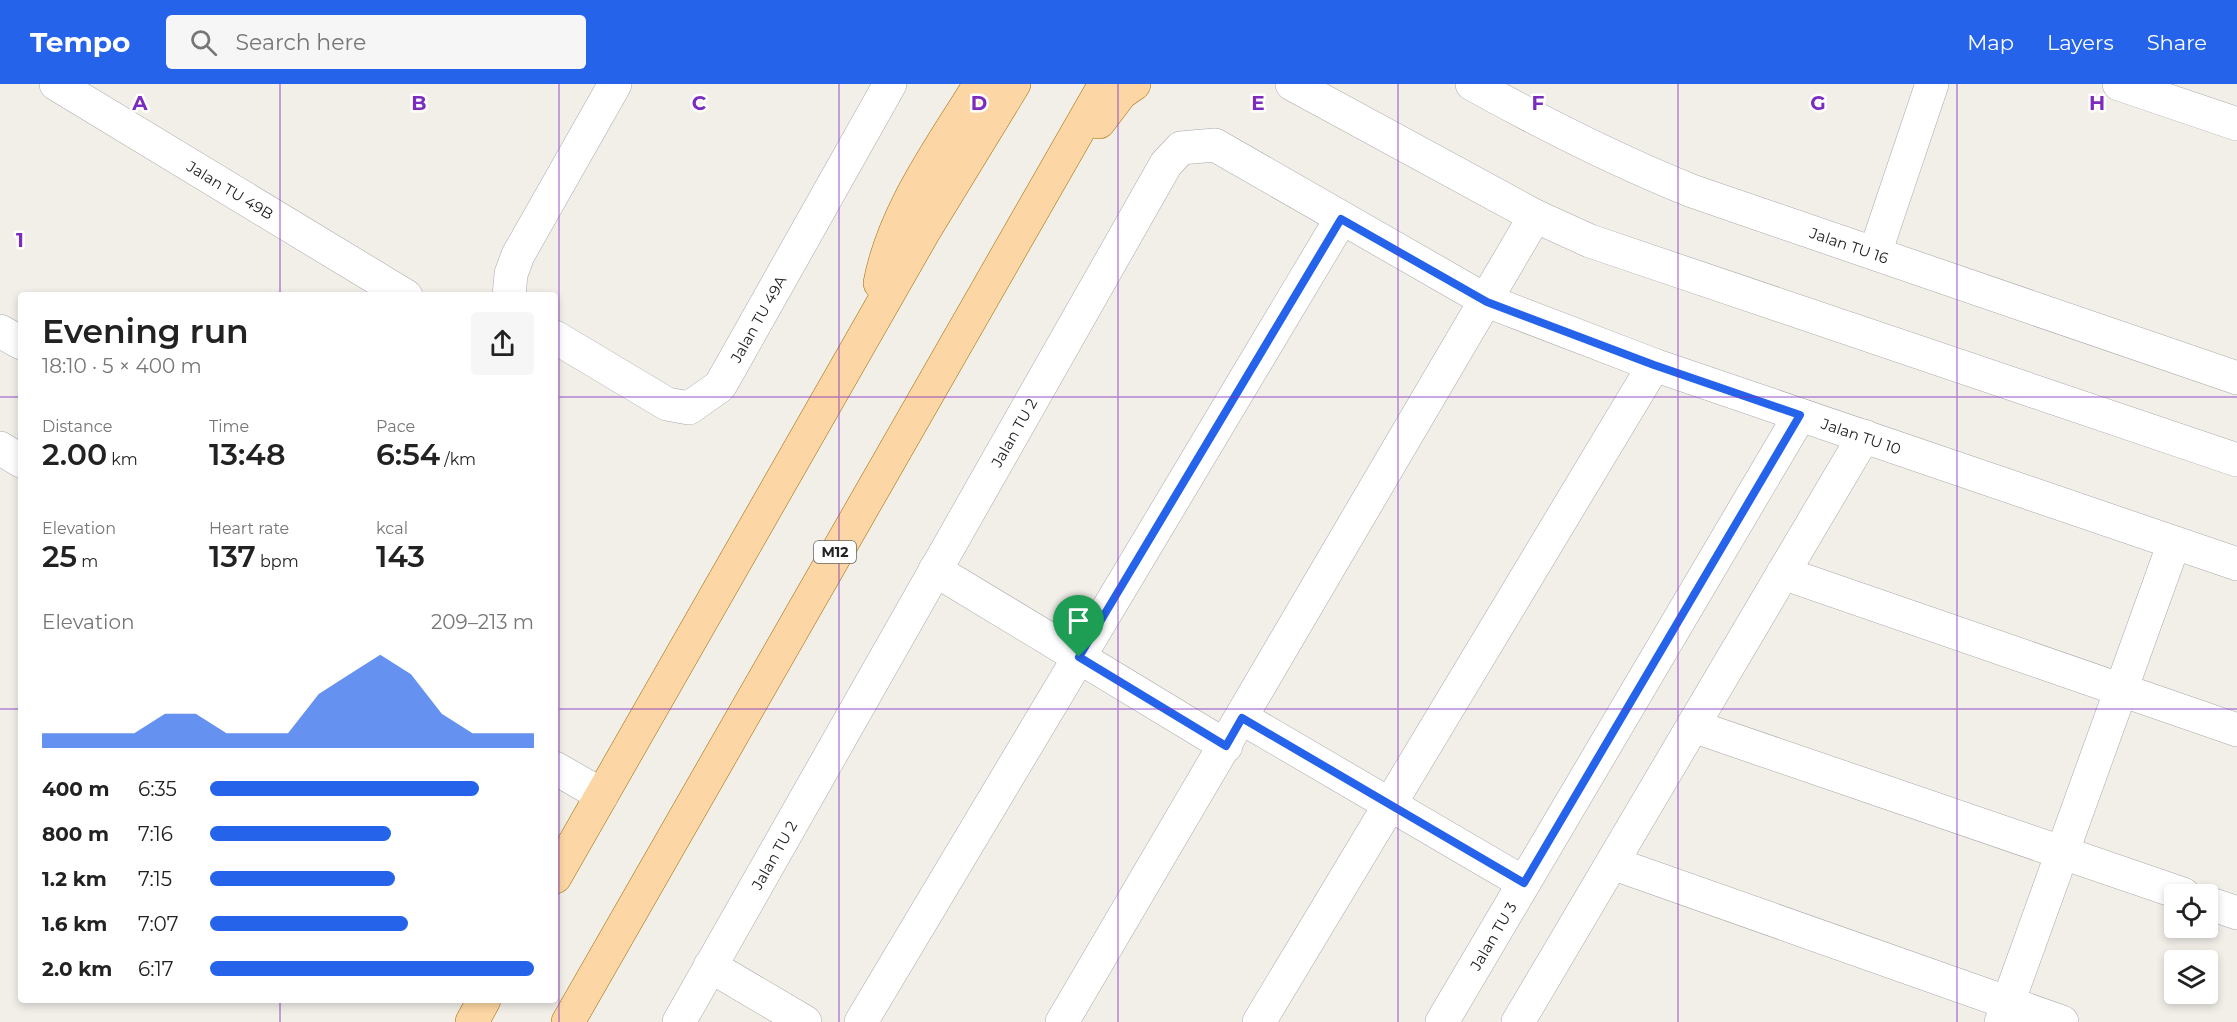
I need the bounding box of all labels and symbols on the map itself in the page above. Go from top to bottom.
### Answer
text: A [131,91,148,115]
text: B [411,91,427,115]
text: C [692,91,707,115]
text: D [971,91,987,115]
text: E [1251,91,1265,115]
text: F [1532,91,1545,115]
text: G [1810,91,1826,115]
text: H [2089,91,2105,115]
street label: Jalan TU 49B [183,156,277,223]
street label: Jalan TU 16 [1806,222,1891,267]
text: 1 [16,228,24,252]
street label: Jalan TU 49A [725,272,790,367]
street label: Jalan TU 2 [986,395,1041,471]
street label: Jalan TU 10 [1818,413,1904,458]
road number: M12 [814,541,856,563]
pin [1053,595,1104,657]
street label: Jalan TU 2 [746,817,801,894]
street label: Jalan TU 3 [1465,898,1520,974]

